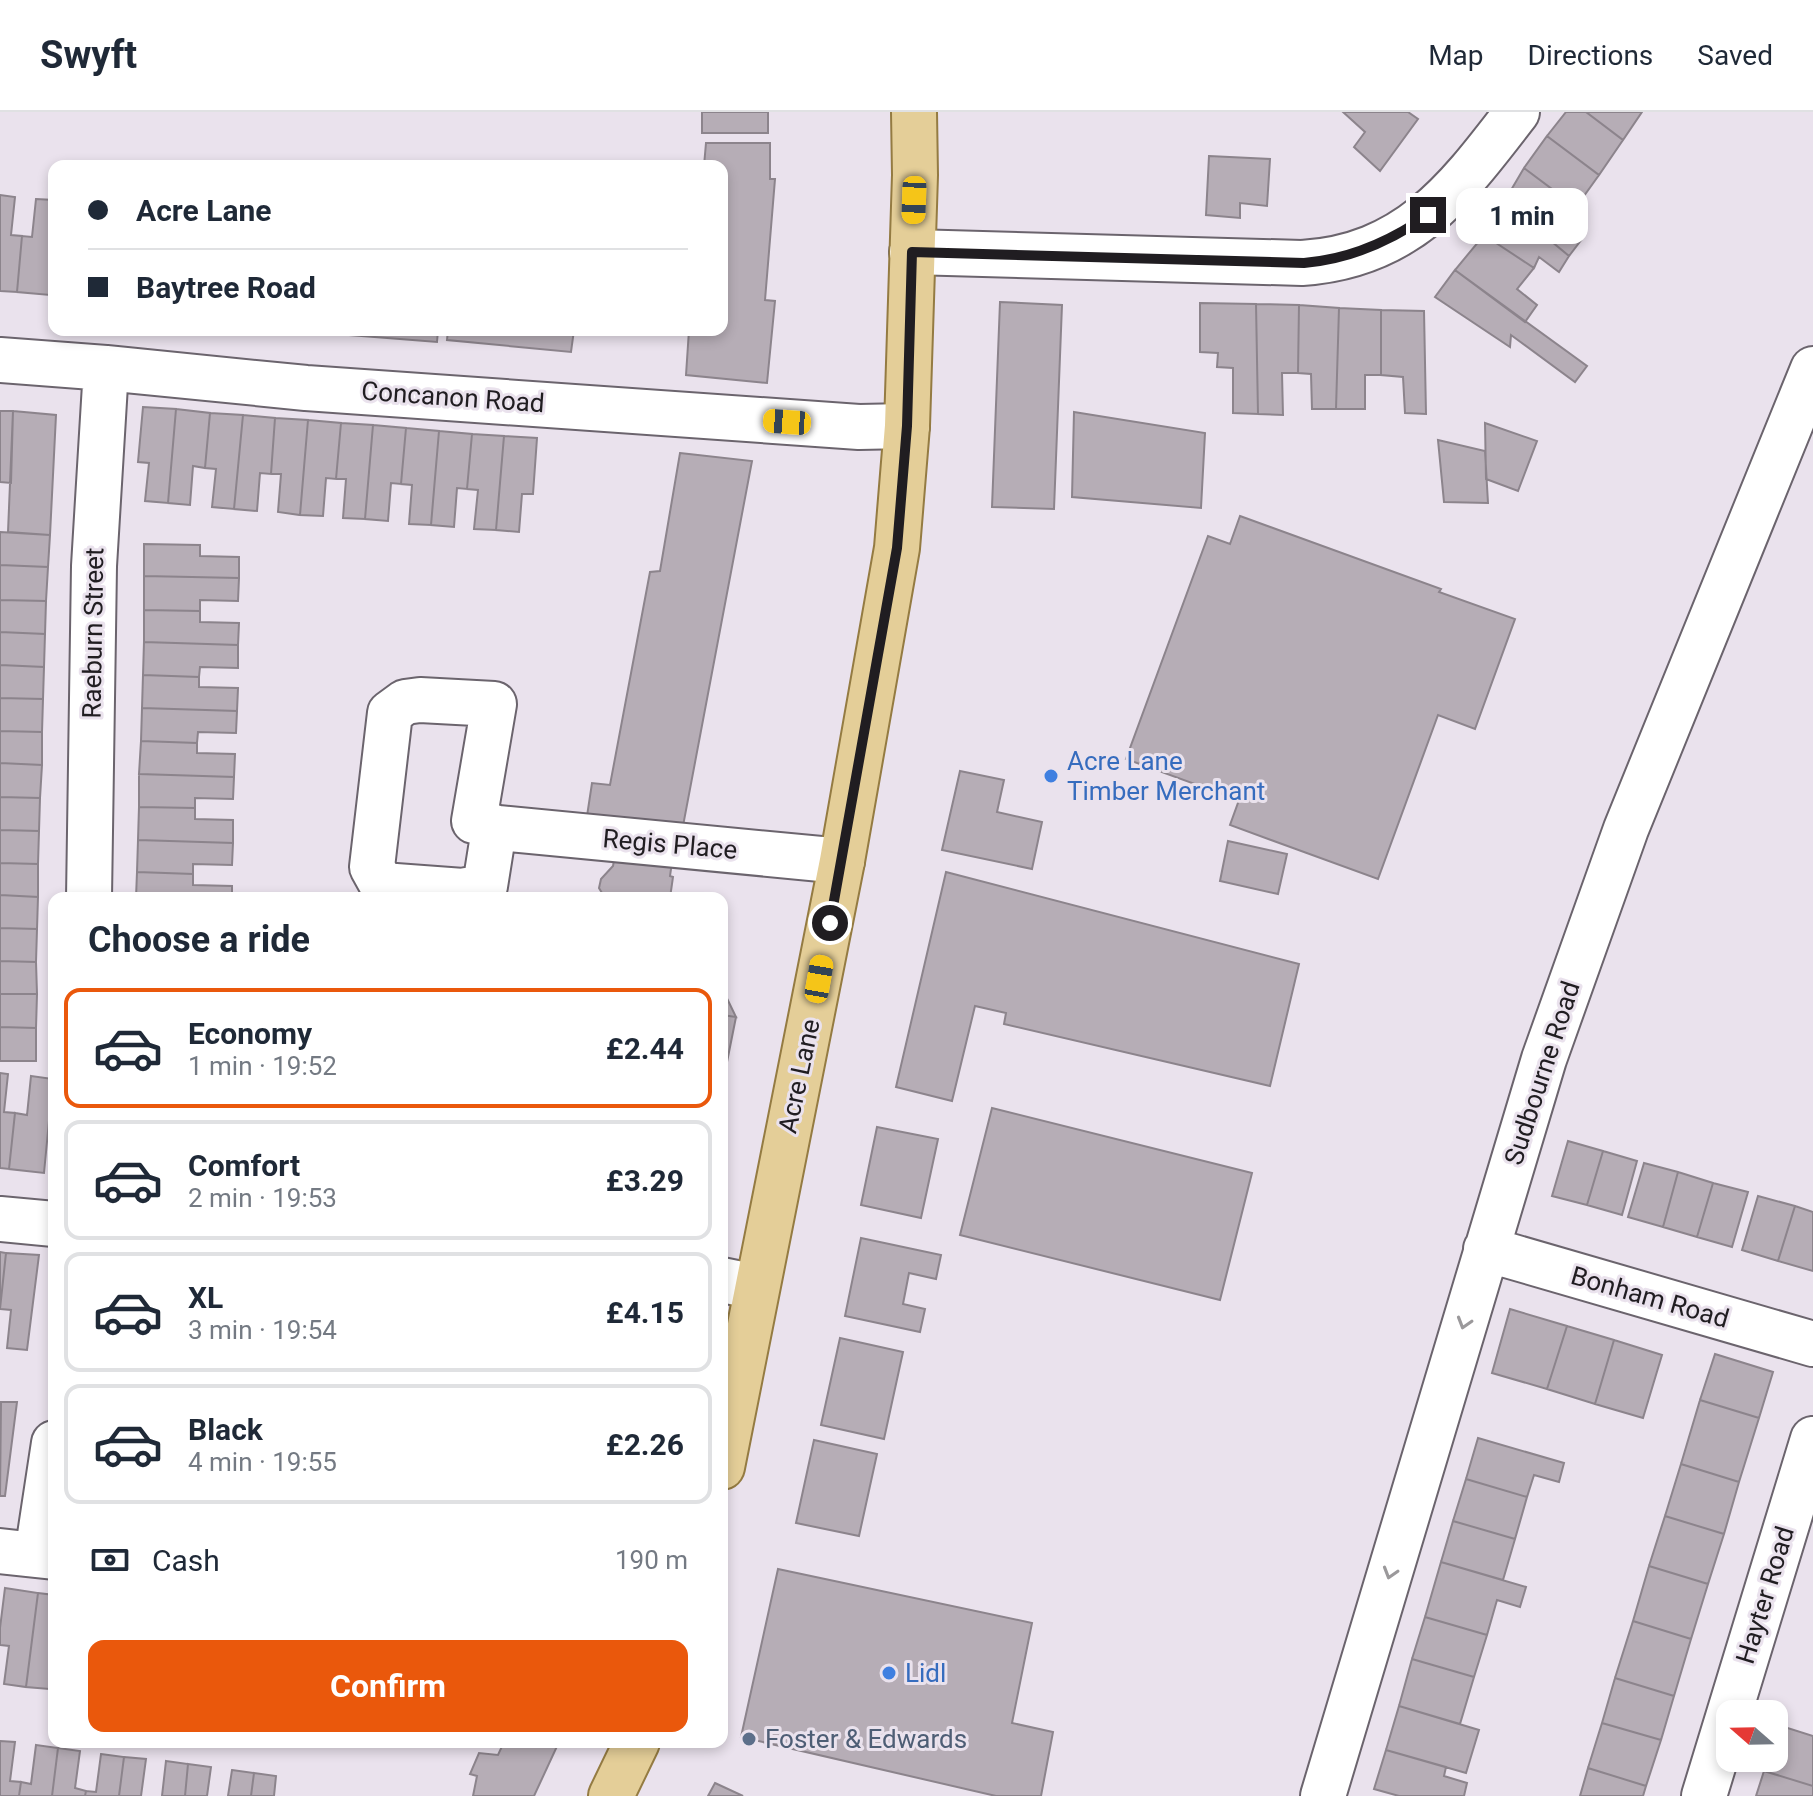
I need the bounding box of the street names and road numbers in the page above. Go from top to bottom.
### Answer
street label: Concanon Road [360,376,546,418]
street label: Raeburn Street [77,547,109,719]
street label: Regis Place [602,823,738,865]
street label: Sudbourne Road [1498,977,1586,1169]
street label: Acre Lane [772,1016,826,1136]
street label: Bonham Road [1568,1260,1732,1334]
street label: Hayter Road [1730,1523,1800,1667]

